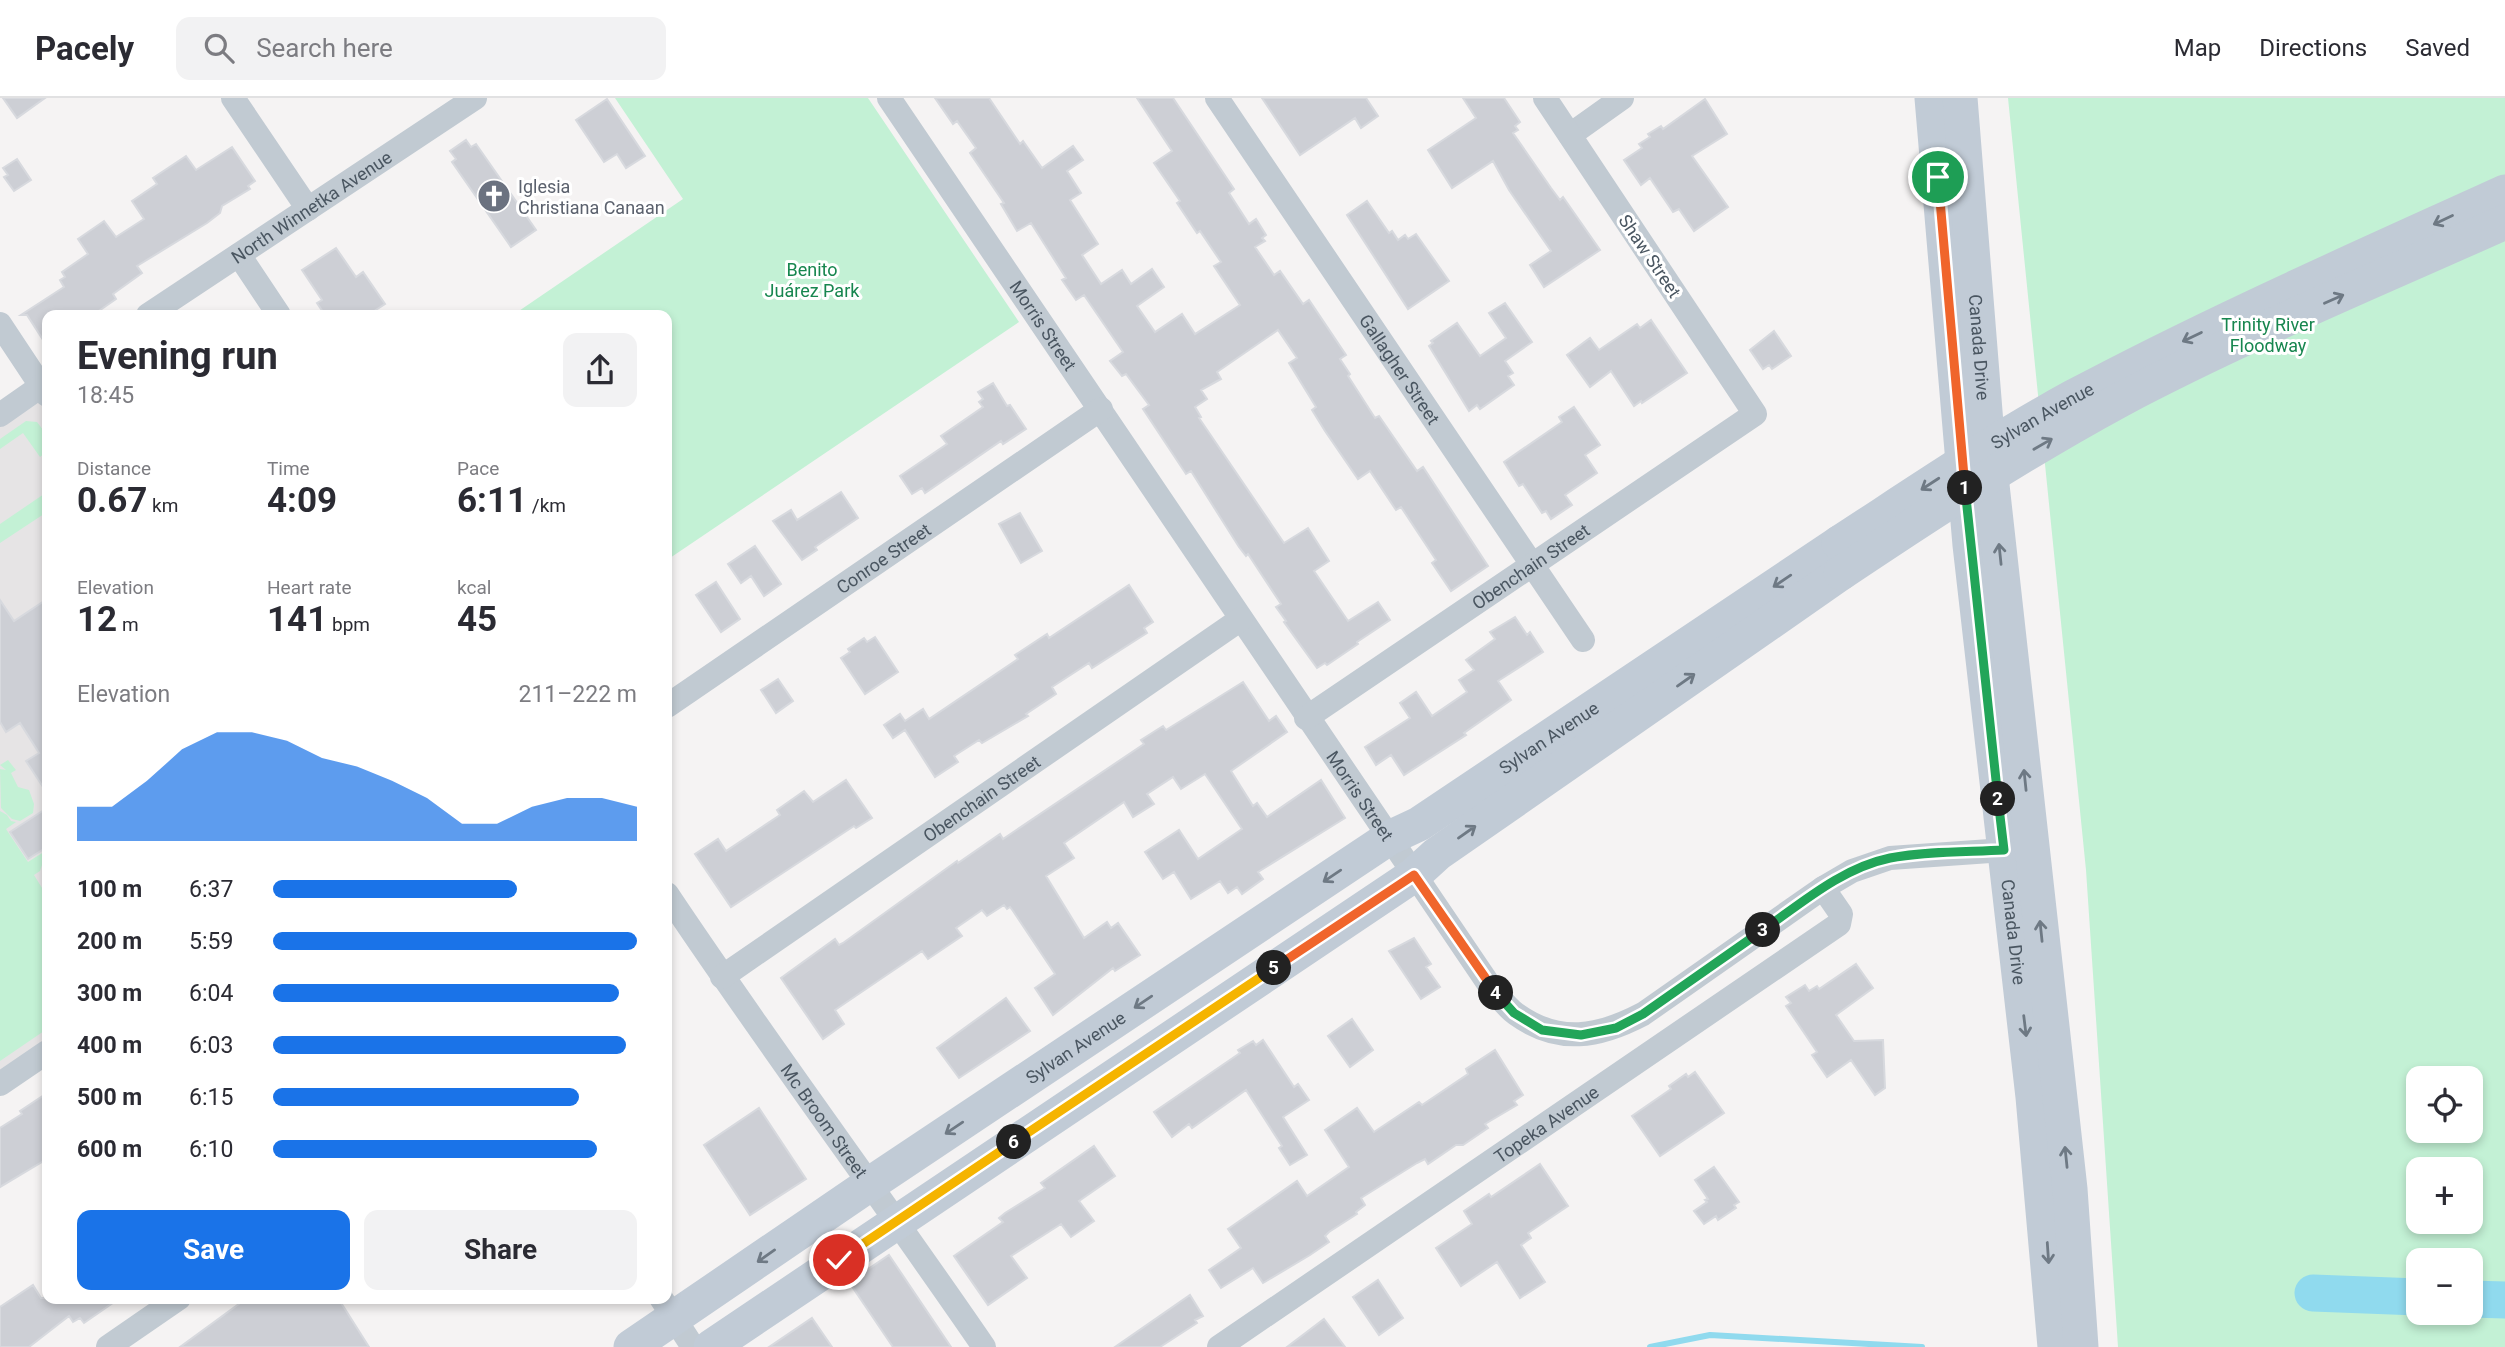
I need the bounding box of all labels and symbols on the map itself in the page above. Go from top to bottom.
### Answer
street label: North Winnetka Avenue [227,146,395,267]
pin [1908,147,1968,207]
place label: Iglesia Christiana Canaan [518,176,665,218]
church icon: Iglesia Christiana Canaan [475,177,513,215]
street label: Shaw Street [1614,210,1686,302]
one-way arrow [2433,214,2454,227]
park label: Benito Juárez Park [765,259,860,301]
street label: Morris Street [1006,277,1081,374]
one-way arrow [2323,292,2344,305]
street label: Canada Drive [1965,293,1995,401]
street label: Gallagher Street [1355,310,1445,428]
park label: Trinity River Floodway [2221,314,2315,356]
one-way arrow [2182,330,2203,344]
street label: Sylvan Avenue [1987,378,2097,453]
one-way arrow [2032,437,2053,450]
pin: 1 [1948,470,1982,506]
one-way arrow [1921,476,1940,491]
street label: Conroe Street [832,518,934,598]
street label: Obenchain Street [1468,519,1593,613]
one-way arrow [1993,544,2006,566]
one-way arrow [1773,574,1792,588]
one-way arrow [1676,673,1695,687]
street label: Sylvan Avenue [1495,697,1602,778]
street label: Morris Street [1323,747,1398,845]
street label: Obenchain Street [919,750,1044,846]
one-way arrow [2018,770,2031,792]
pin: 2 [1980,782,2016,816]
one-way arrow [1457,825,1476,839]
one-way arrow [1323,869,1343,883]
street label: Canada Drive [1998,878,2031,986]
pin: 3 [1746,912,1780,948]
one-way arrow [2035,920,2048,943]
pin: 5 [1256,950,1292,986]
pin: 4 [1478,976,1514,1010]
one-way arrow [1134,995,1153,1009]
street label: Sylvan Avenue [1021,1006,1129,1088]
one-way arrow [2018,1014,2031,1037]
street label: Mc Broom Street [777,1059,872,1182]
street label: Topeka Avenue [1490,1081,1602,1167]
one-way arrow [945,1121,964,1136]
pin: 6 [996,1124,1032,1160]
one-way arrow [2060,1146,2073,1169]
pin [809,1230,869,1290]
one-way arrow [2041,1241,2054,1264]
one-way arrow [757,1249,776,1263]

